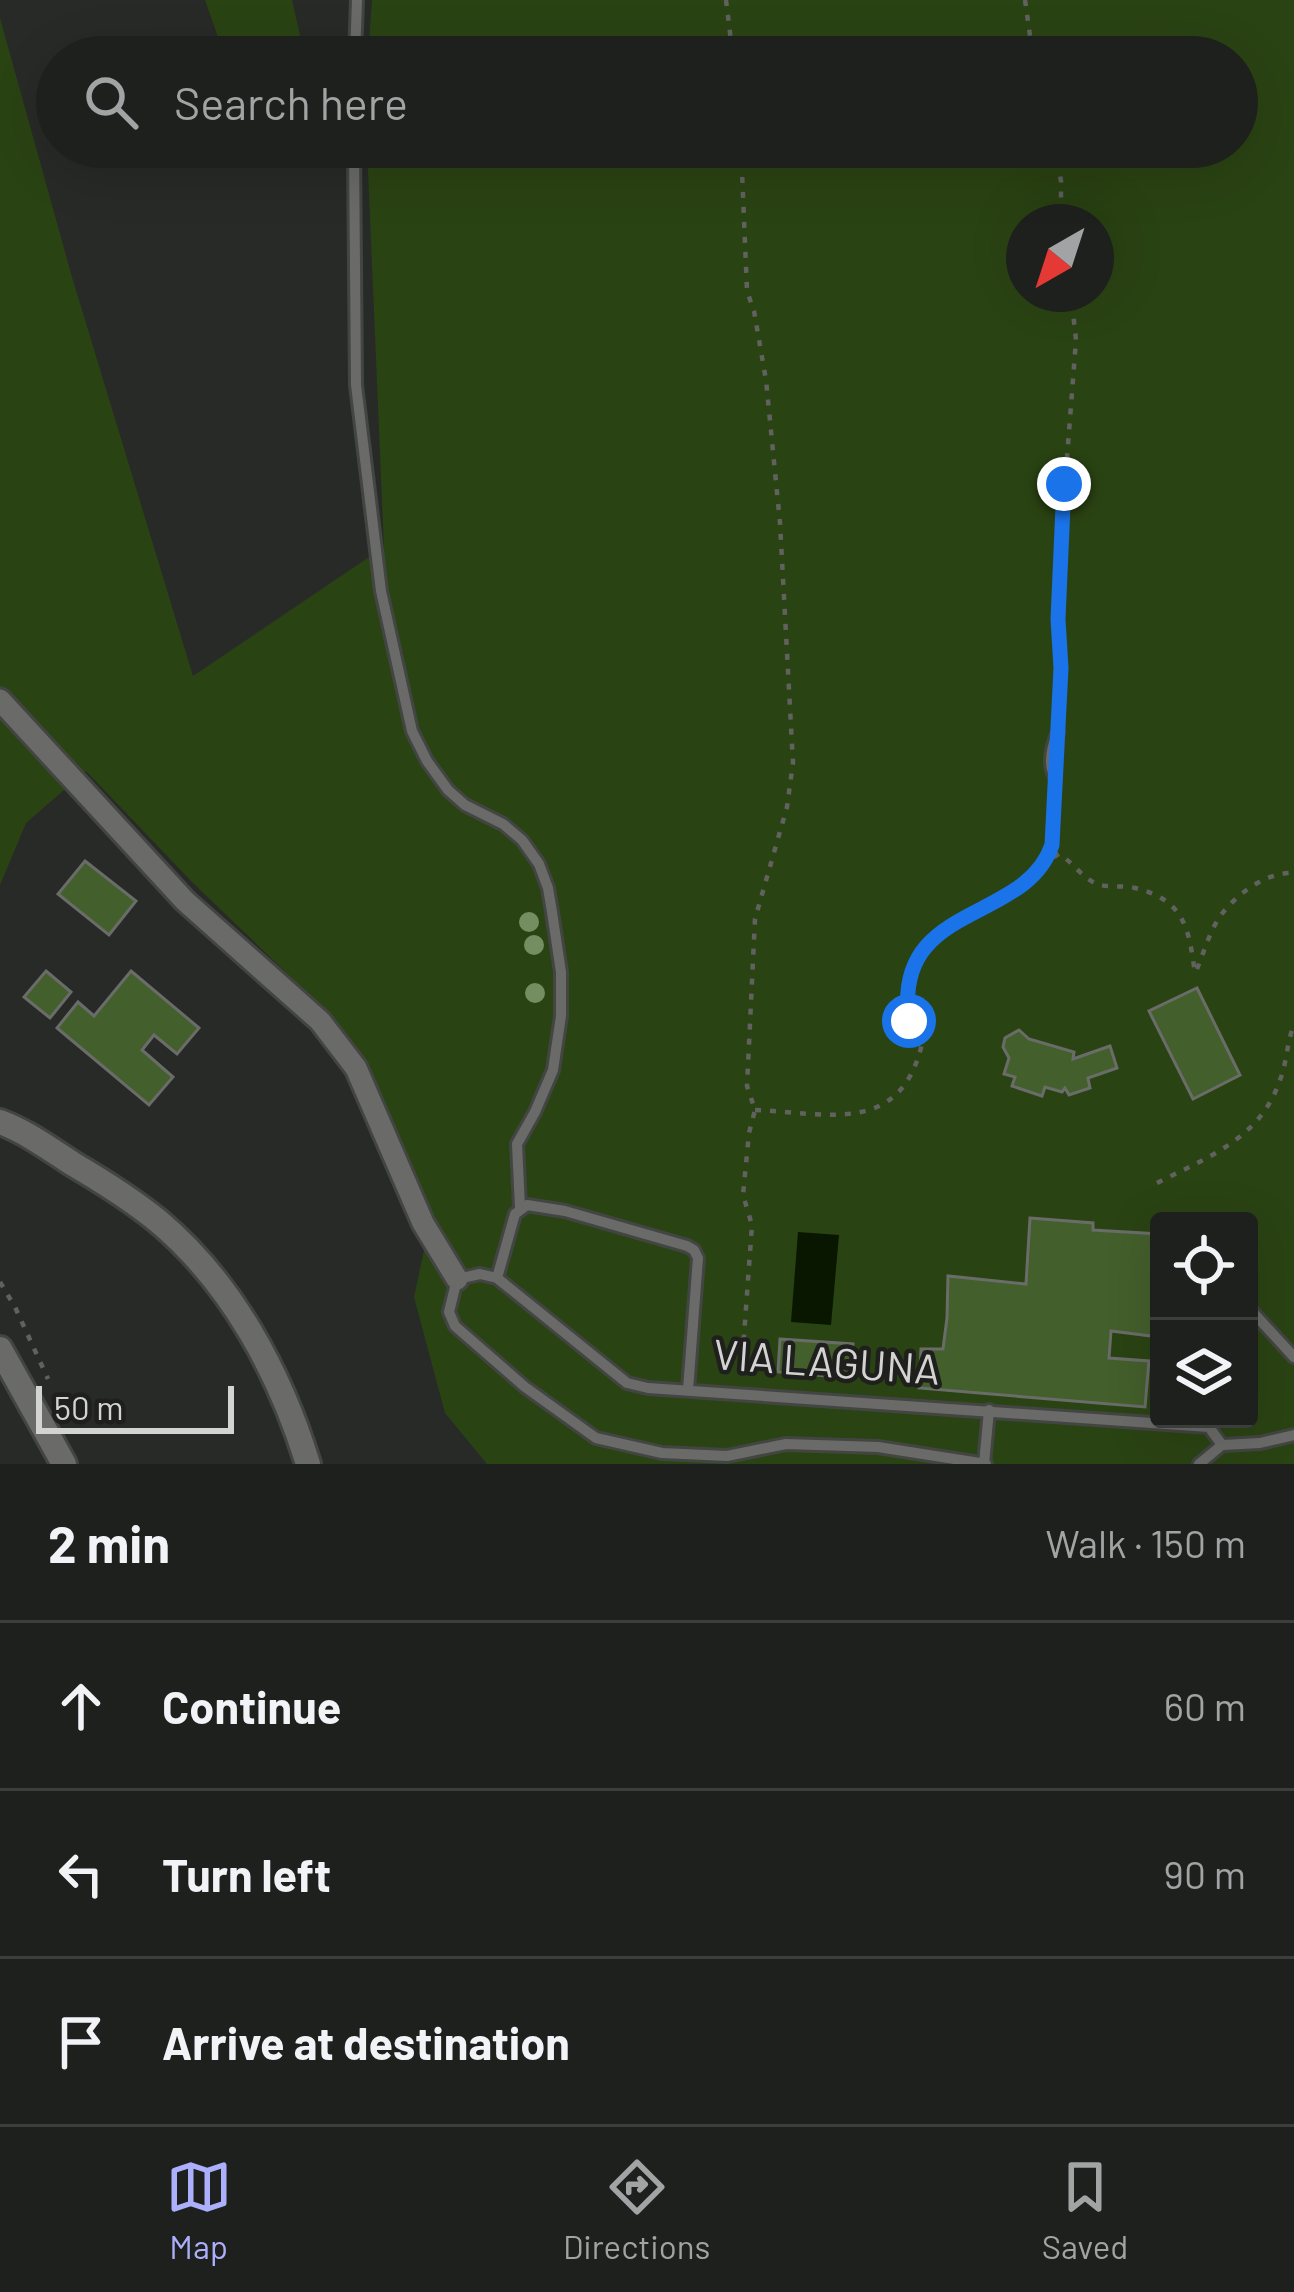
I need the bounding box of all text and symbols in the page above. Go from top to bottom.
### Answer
search box [36,36,1258,168]
icon: search [78,69,144,135]
text: Search here [174,75,408,129]
north arrow [1006,204,1114,312]
route end [1037,457,1091,511]
route start [882,994,936,1048]
map controls [1150,1212,1258,1428]
button: locate [1150,1212,1258,1320]
button: layers [1150,1320,1258,1428]
street label: VIA LAGUNA [712,1327,942,1393]
scale bar [36,1380,234,1433]
text: 50 m [54,1387,124,1427]
text: 2 min [48,1512,170,1573]
text: Walk · 150 m [1046,1519,1246,1566]
icon: ahead [48,1673,114,1739]
text: Continue [162,1679,341,1733]
text: 60 m [1164,1682,1246,1729]
icon: left [48,1841,114,1907]
text: Turn left [162,1847,331,1901]
text: 90 m [1164,1850,1246,1897]
icon: arrive [48,2009,114,2075]
text: Arrive at destination [162,2015,570,2069]
tab: Map [166,2154,232,2266]
tab: Directions [563,2154,710,2266]
tab: Saved [1042,2154,1128,2266]

